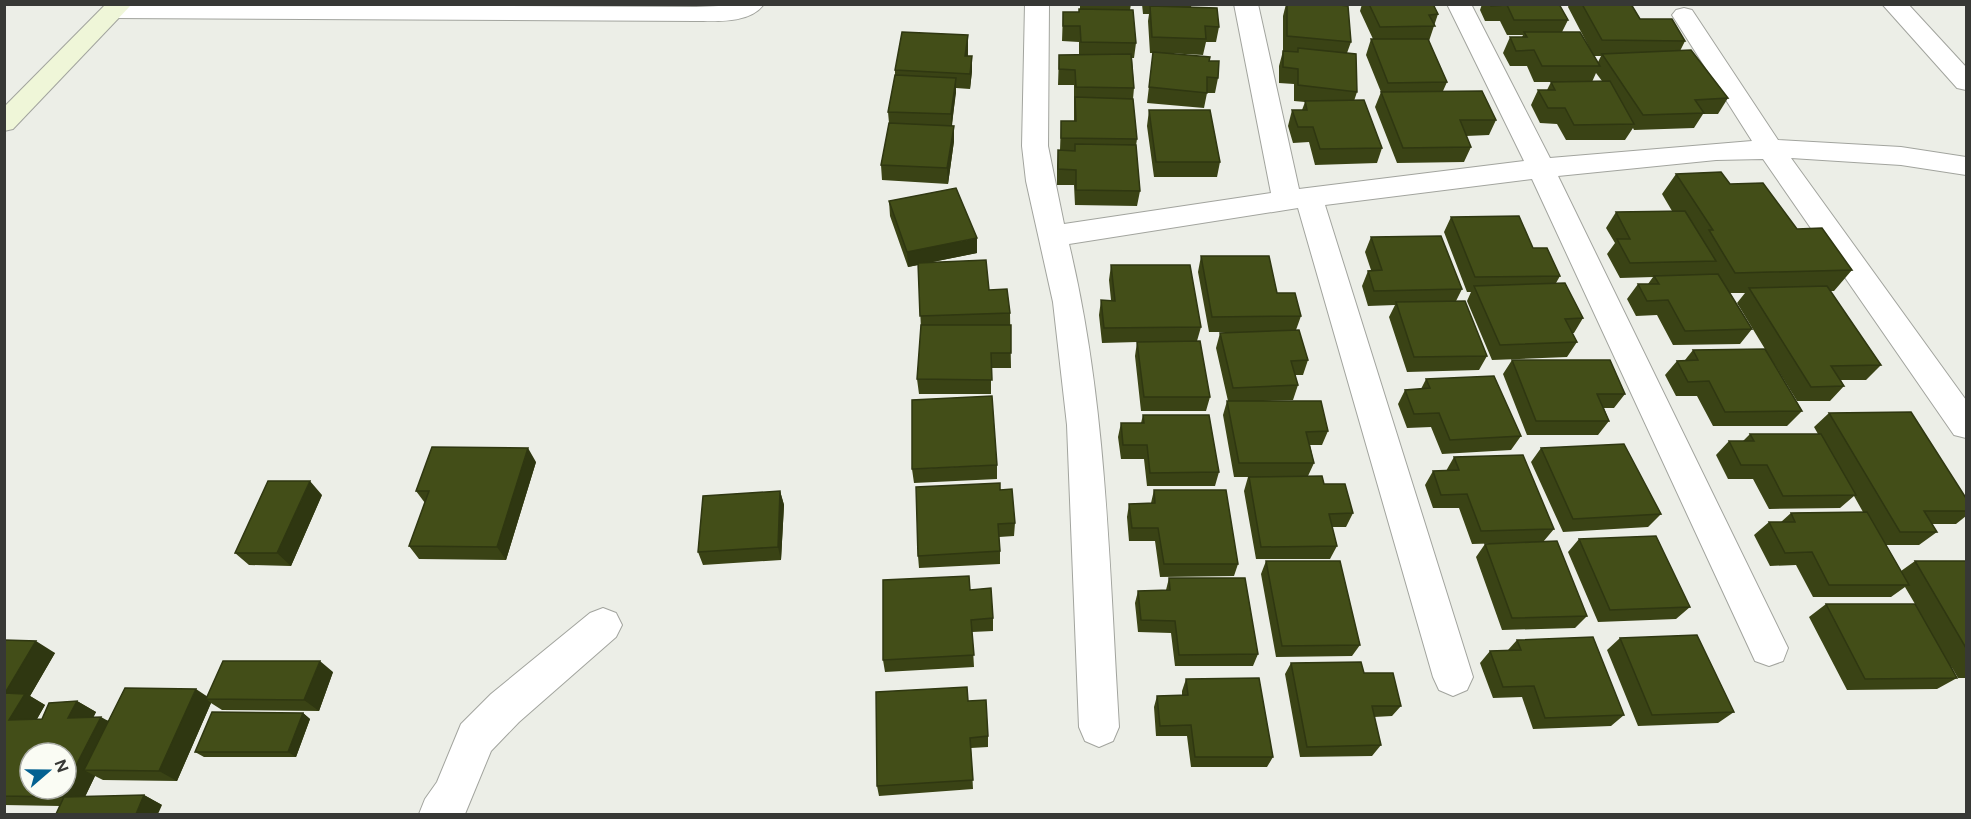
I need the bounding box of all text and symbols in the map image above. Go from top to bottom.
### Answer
north arrow [18,741,78,801]
text: N [51,757,73,775]

